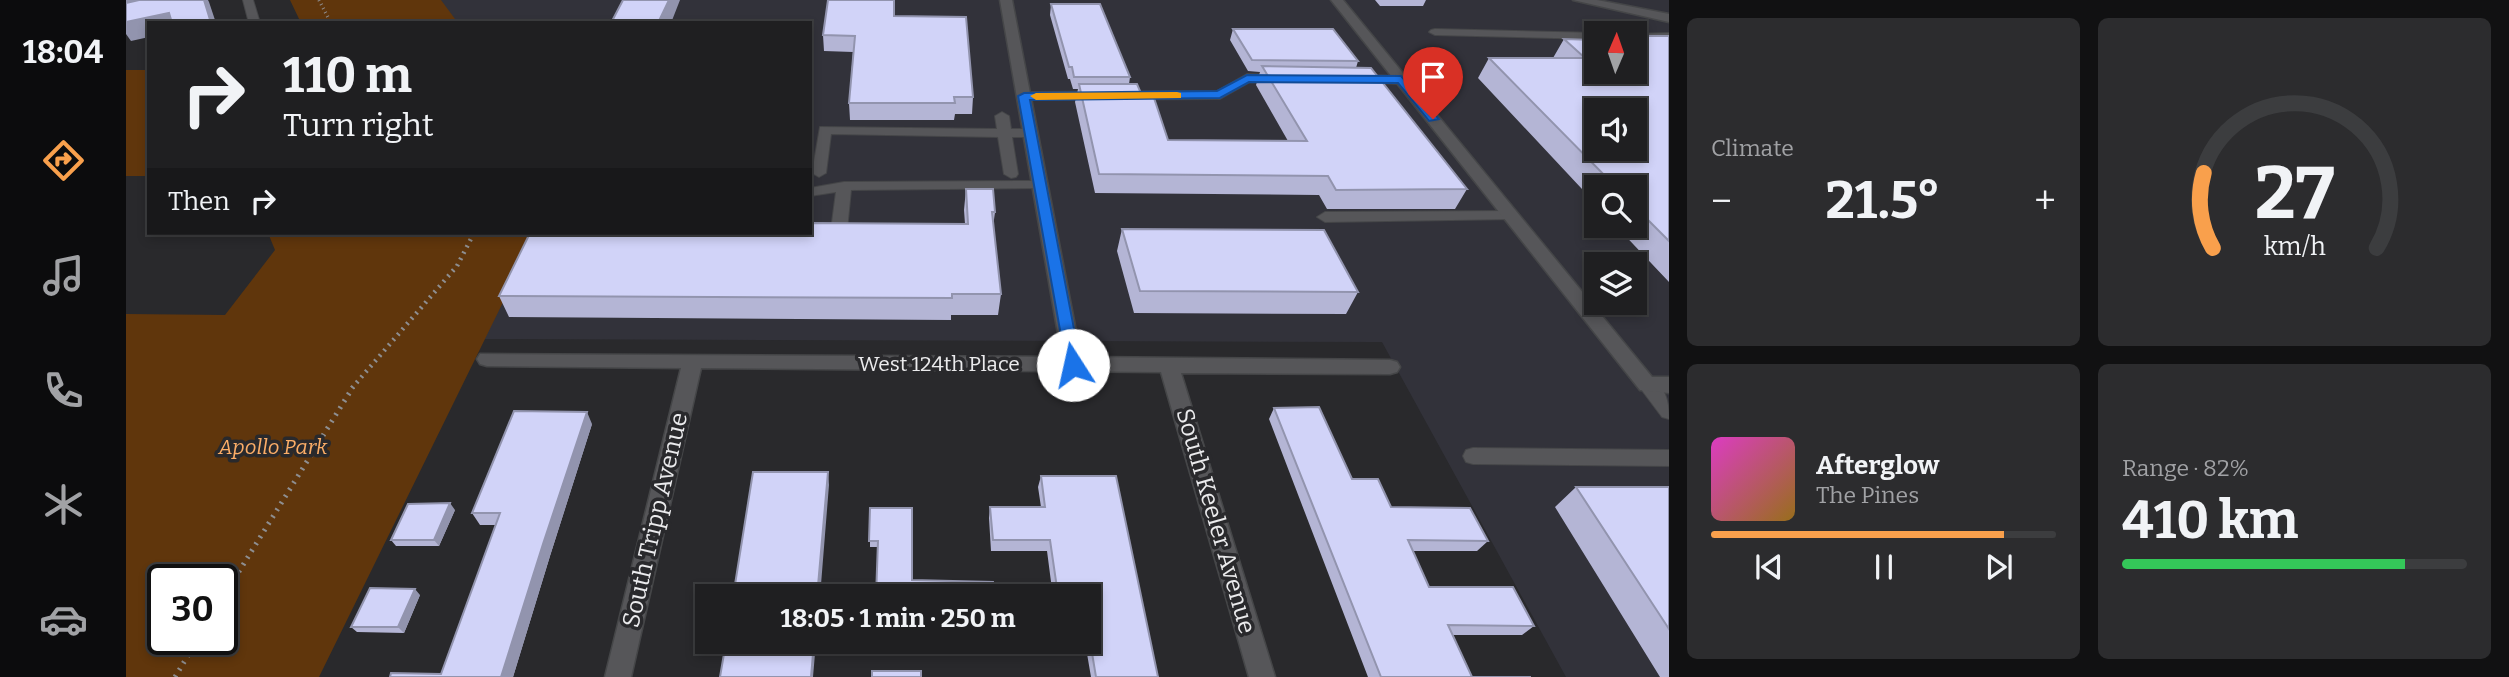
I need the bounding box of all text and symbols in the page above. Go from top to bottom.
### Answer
north arrow [1584,21,1647,84]
map controls [1584,21,1647,315]
text: 18:04 [23,33,103,71]
text: 110 m [283,46,412,105]
pin [1403,47,1463,119]
icon: right [168,49,259,140]
icon: arrive [1414,58,1452,96]
button: sound [1584,98,1647,161]
text: Turn right [283,106,434,144]
text: Climate [1711,134,1794,162]
icon: directions [39,136,88,185]
text: 27 [2255,150,2334,237]
text: 21.5° [1826,169,1941,232]
button: search [1584,175,1647,238]
text: − [1711,178,1732,224]
text: + [2034,178,2056,224]
icon: right [244,182,282,220]
text: Then [168,186,230,217]
text: km/h [2264,232,2326,262]
icon: music [39,251,88,300]
button: layers [1584,252,1647,315]
position arrow [1036,328,1110,402]
street label: West 124th Place [858,351,1020,377]
icon: phone [39,366,88,415]
street label: South Keeler Avenue [1170,405,1262,637]
street label: South Tripp Avenue [617,410,693,630]
park label: Apollo Park [218,434,328,460]
text: Afterglow [1816,450,1939,481]
text: Range · 82% [2122,454,2249,482]
icon: climate [39,480,88,529]
text: The Pines [1816,481,1919,509]
text: 410 km [2122,489,2298,552]
icon: previous [1750,548,1788,586]
icon: pause [1865,548,1903,586]
icon: next [1980,548,2018,586]
speed limit sign: 30 [147,564,238,655]
icon: car [39,595,88,644]
text: 18:05 · 1 min · 250 m [780,603,1016,634]

